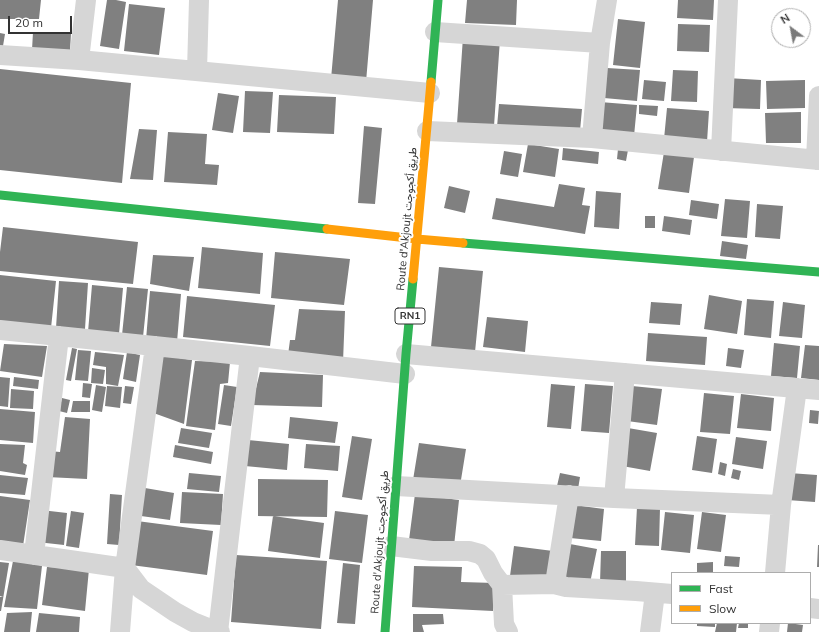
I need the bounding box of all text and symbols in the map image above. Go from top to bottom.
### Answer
scale bar [10,8,74,34]
north arrow [771,8,811,48]
text: N [778,11,792,27]
text: 20 m [15,15,43,30]
street label: Route d'Akjoujt طريق أكجوجت [394,147,420,291]
road number: RN1 [395,308,425,324]
street label: Route d'Akjoujt طريق أكجوجت [368,470,392,614]
legend [671,572,811,624]
text: Fast [709,581,733,596]
text: Slow [709,601,737,616]

